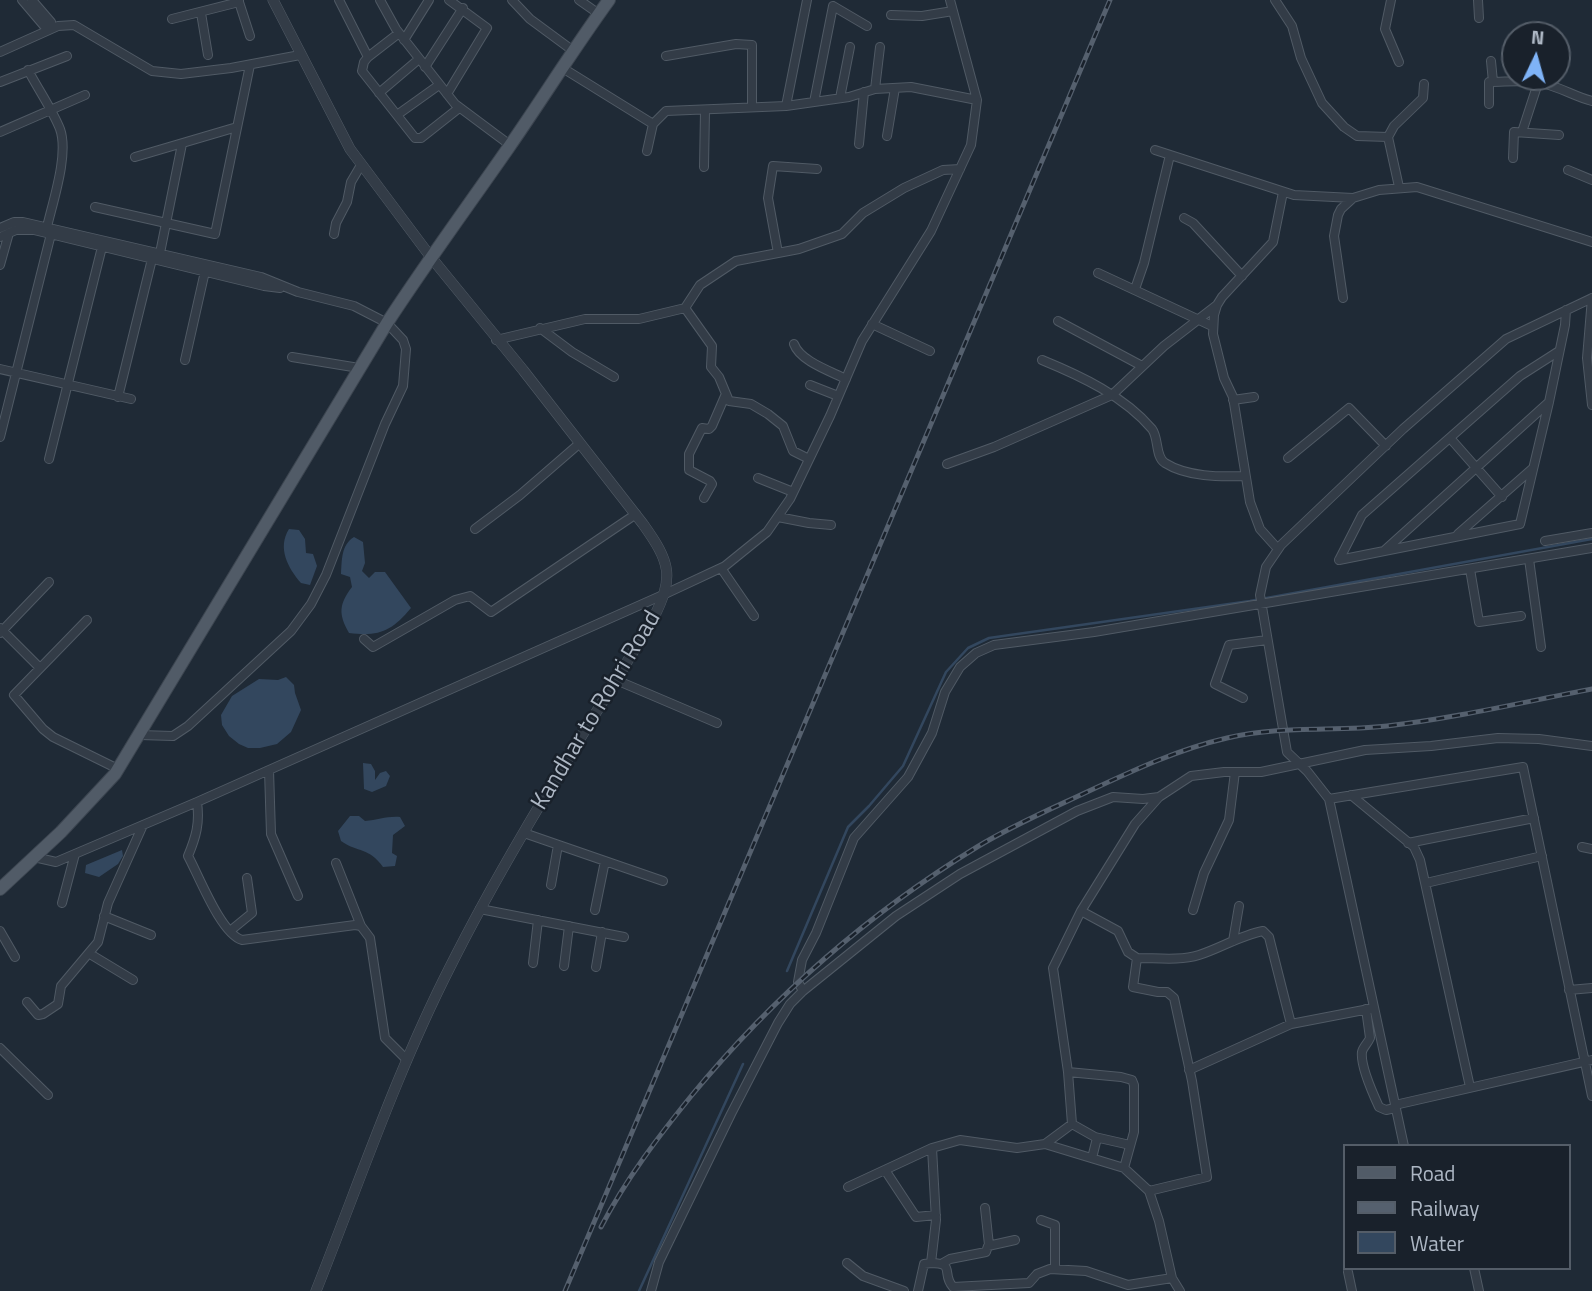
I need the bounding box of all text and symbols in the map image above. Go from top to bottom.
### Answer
north arrow [1501,21,1571,91]
text: N [1530,22,1546,52]
street label: Kandhar to Rohri Road [526,606,668,816]
legend [1344,1144,1571,1270]
text: Road [1410,1157,1455,1189]
text: Railway [1410,1192,1479,1224]
text: Water [1410,1227,1464,1259]

